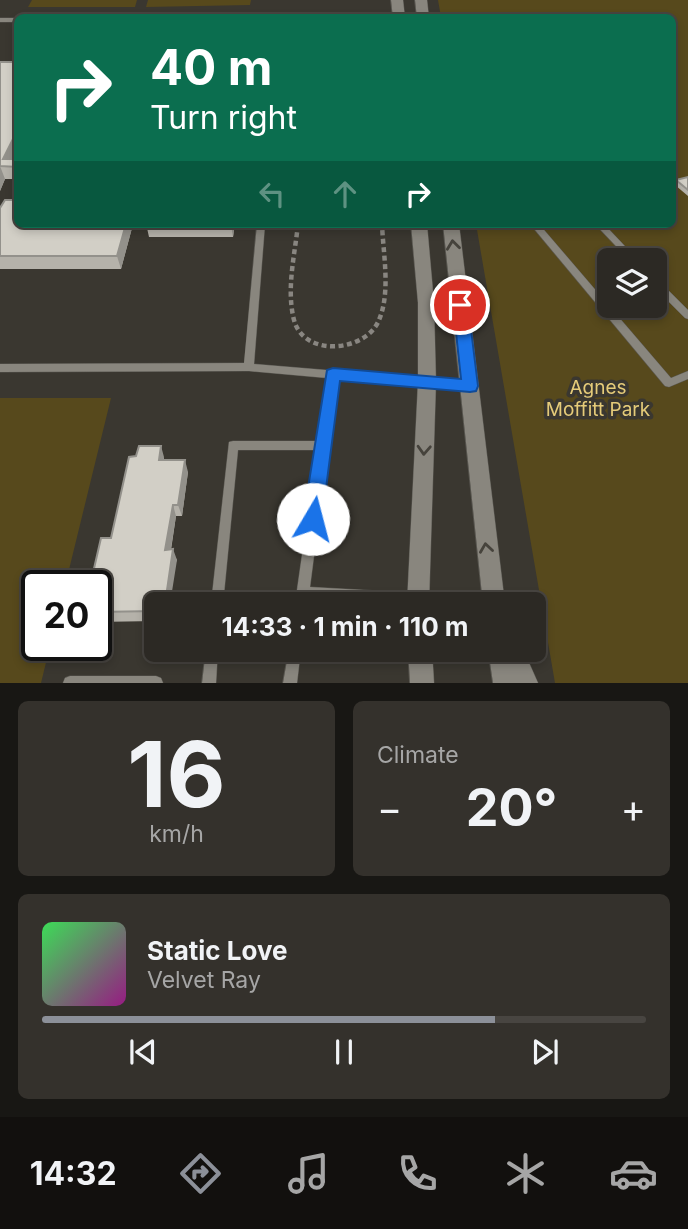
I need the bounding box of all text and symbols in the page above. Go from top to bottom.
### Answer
text: 40 m [150,38,273,97]
icon: right [35,42,126,133]
text: Turn right [150,98,297,137]
icon: left [253,175,291,213]
icon: ahead [326,175,364,213]
icon: right [399,175,437,213]
one-way arrow [446,239,461,251]
map controls [597,248,667,318]
button: layers [597,248,667,318]
pin [430,275,490,335]
icon: arrive [441,286,479,324]
park label: Agnes Moffitt Park [546,376,651,421]
one-way arrow [416,445,431,456]
position arrow [276,482,350,556]
one-way arrow [479,542,494,554]
speed limit sign: 20 [21,570,112,661]
text: 14:33 · 1 min · 110 m [221,611,469,642]
text: 16 [127,719,226,829]
text: Climate [377,741,459,769]
text: 20° [466,776,557,839]
text: − [377,785,402,831]
text: + [621,785,646,831]
text: km/h [149,820,204,848]
text: Static Love [147,935,288,966]
text: Velvet Ray [147,966,261,994]
icon: previous [124,1033,162,1071]
icon: pause [325,1033,363,1071]
icon: next [526,1033,564,1071]
icon: directions [176,1149,225,1198]
icon: music [284,1149,333,1198]
icon: phone [393,1149,442,1198]
icon: climate [501,1149,550,1198]
icon: car [609,1149,658,1198]
text: 14:32 [30,1154,117,1193]

